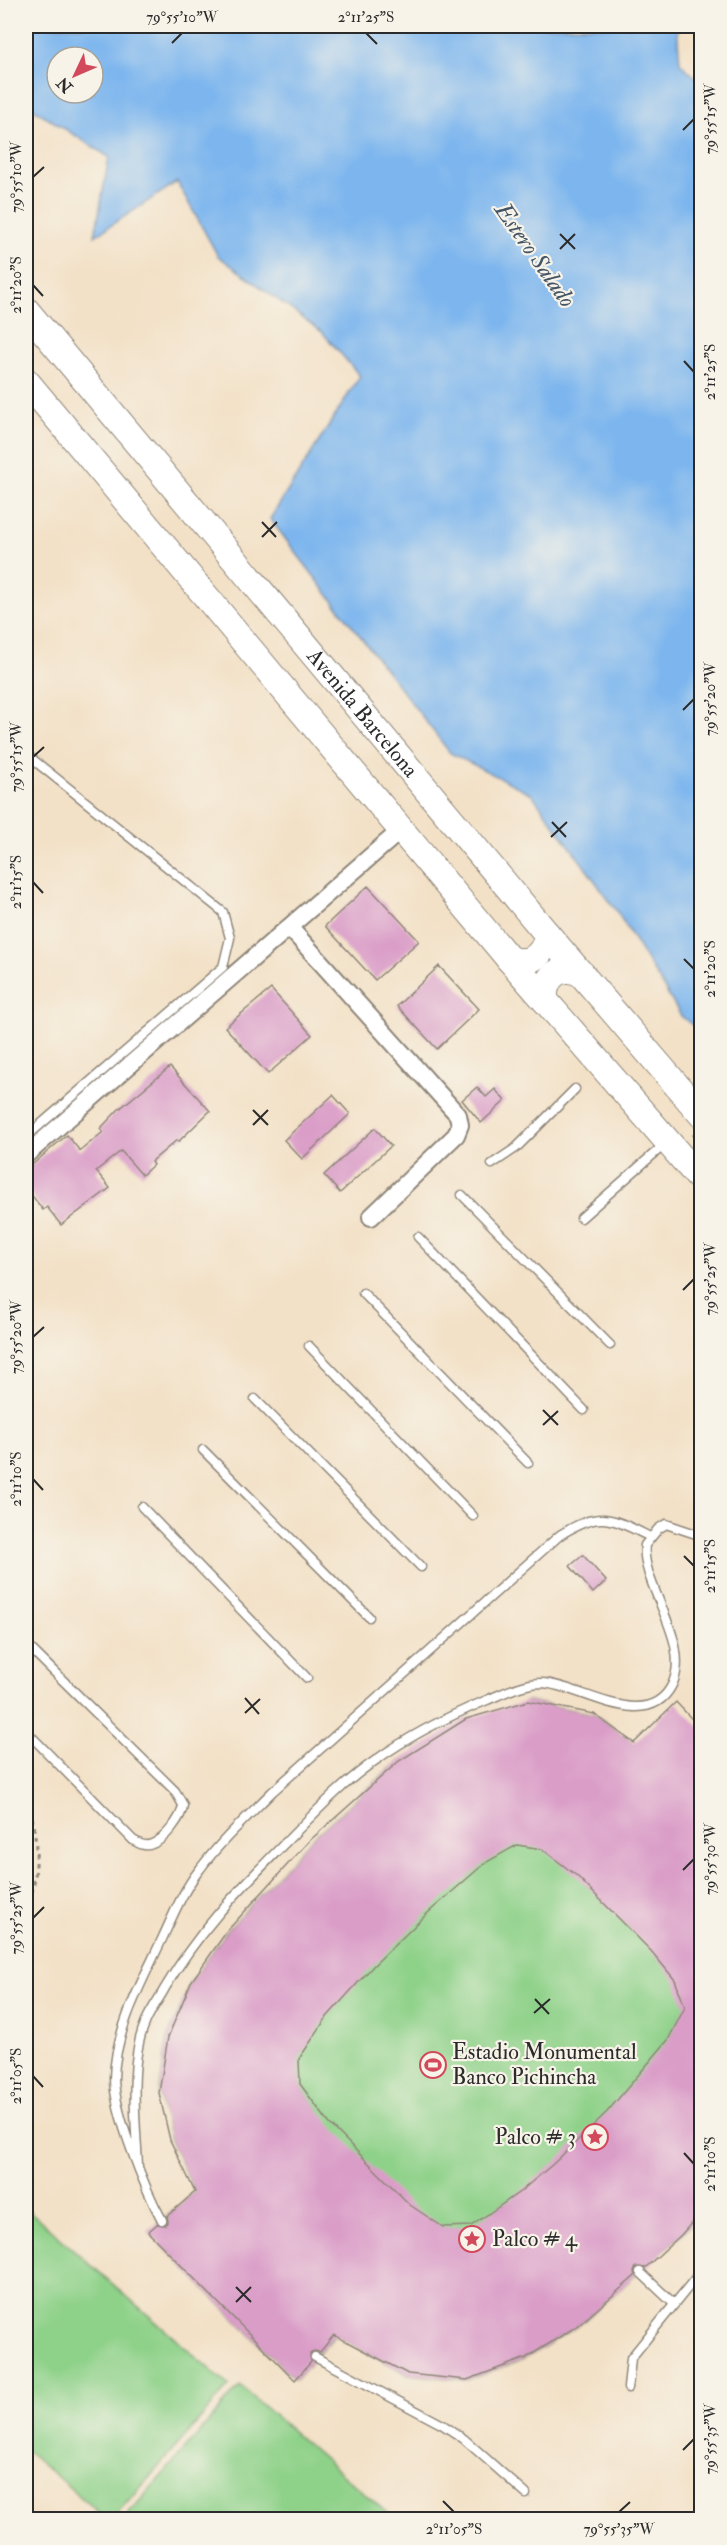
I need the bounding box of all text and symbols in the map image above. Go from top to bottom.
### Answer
text: 79°55'10"W [146,8,219,27]
text: 2°11'25"S [338,8,394,27]
north arrow [45,45,105,105]
text: N [52,72,78,98]
text: 79°55'15"W [701,83,720,154]
text: 79°55'10"W [7,140,26,213]
water label: Estero Salado [486,195,583,314]
text: 2°11'20"S [7,256,26,314]
text: 2°11'25"S [701,344,720,400]
street label: Avenida Barcelona [300,642,425,784]
text: 79°55'20"W [701,661,720,736]
text: 79°55'15"W [7,721,26,792]
text: 2°11'15"S [7,855,26,909]
text: 2°11'20"S [701,940,720,998]
text: 79°55'25"W [701,1242,720,1315]
text: 79°55'20"W [7,1299,26,1374]
text: 2°11'10"S [7,1451,26,1507]
text: 2°11'15"S [701,1539,720,1593]
text: 79°55'30"W [701,1822,720,1895]
text: 79°55'25"W [7,1881,26,1954]
place label: Estadio Monumental Banco Pichincha [452,2038,637,2091]
text: 2°11'05"S [7,2048,26,2104]
sports icon: Estadio Monumental Banco Pichincha [418,2050,448,2080]
place icon: Palco # 3 [580,2122,610,2152]
place label: Palco # 3 [495,2123,576,2151]
text: 2°11'10"S [701,2136,720,2192]
place icon: Palco # 4 [457,2224,487,2254]
place label: Palco # 4 [492,2225,578,2253]
text: 79°55'35"W [701,2403,720,2475]
text: 2°11'05"S [426,2520,482,2539]
text: 79°55'35"W [583,2520,655,2539]

